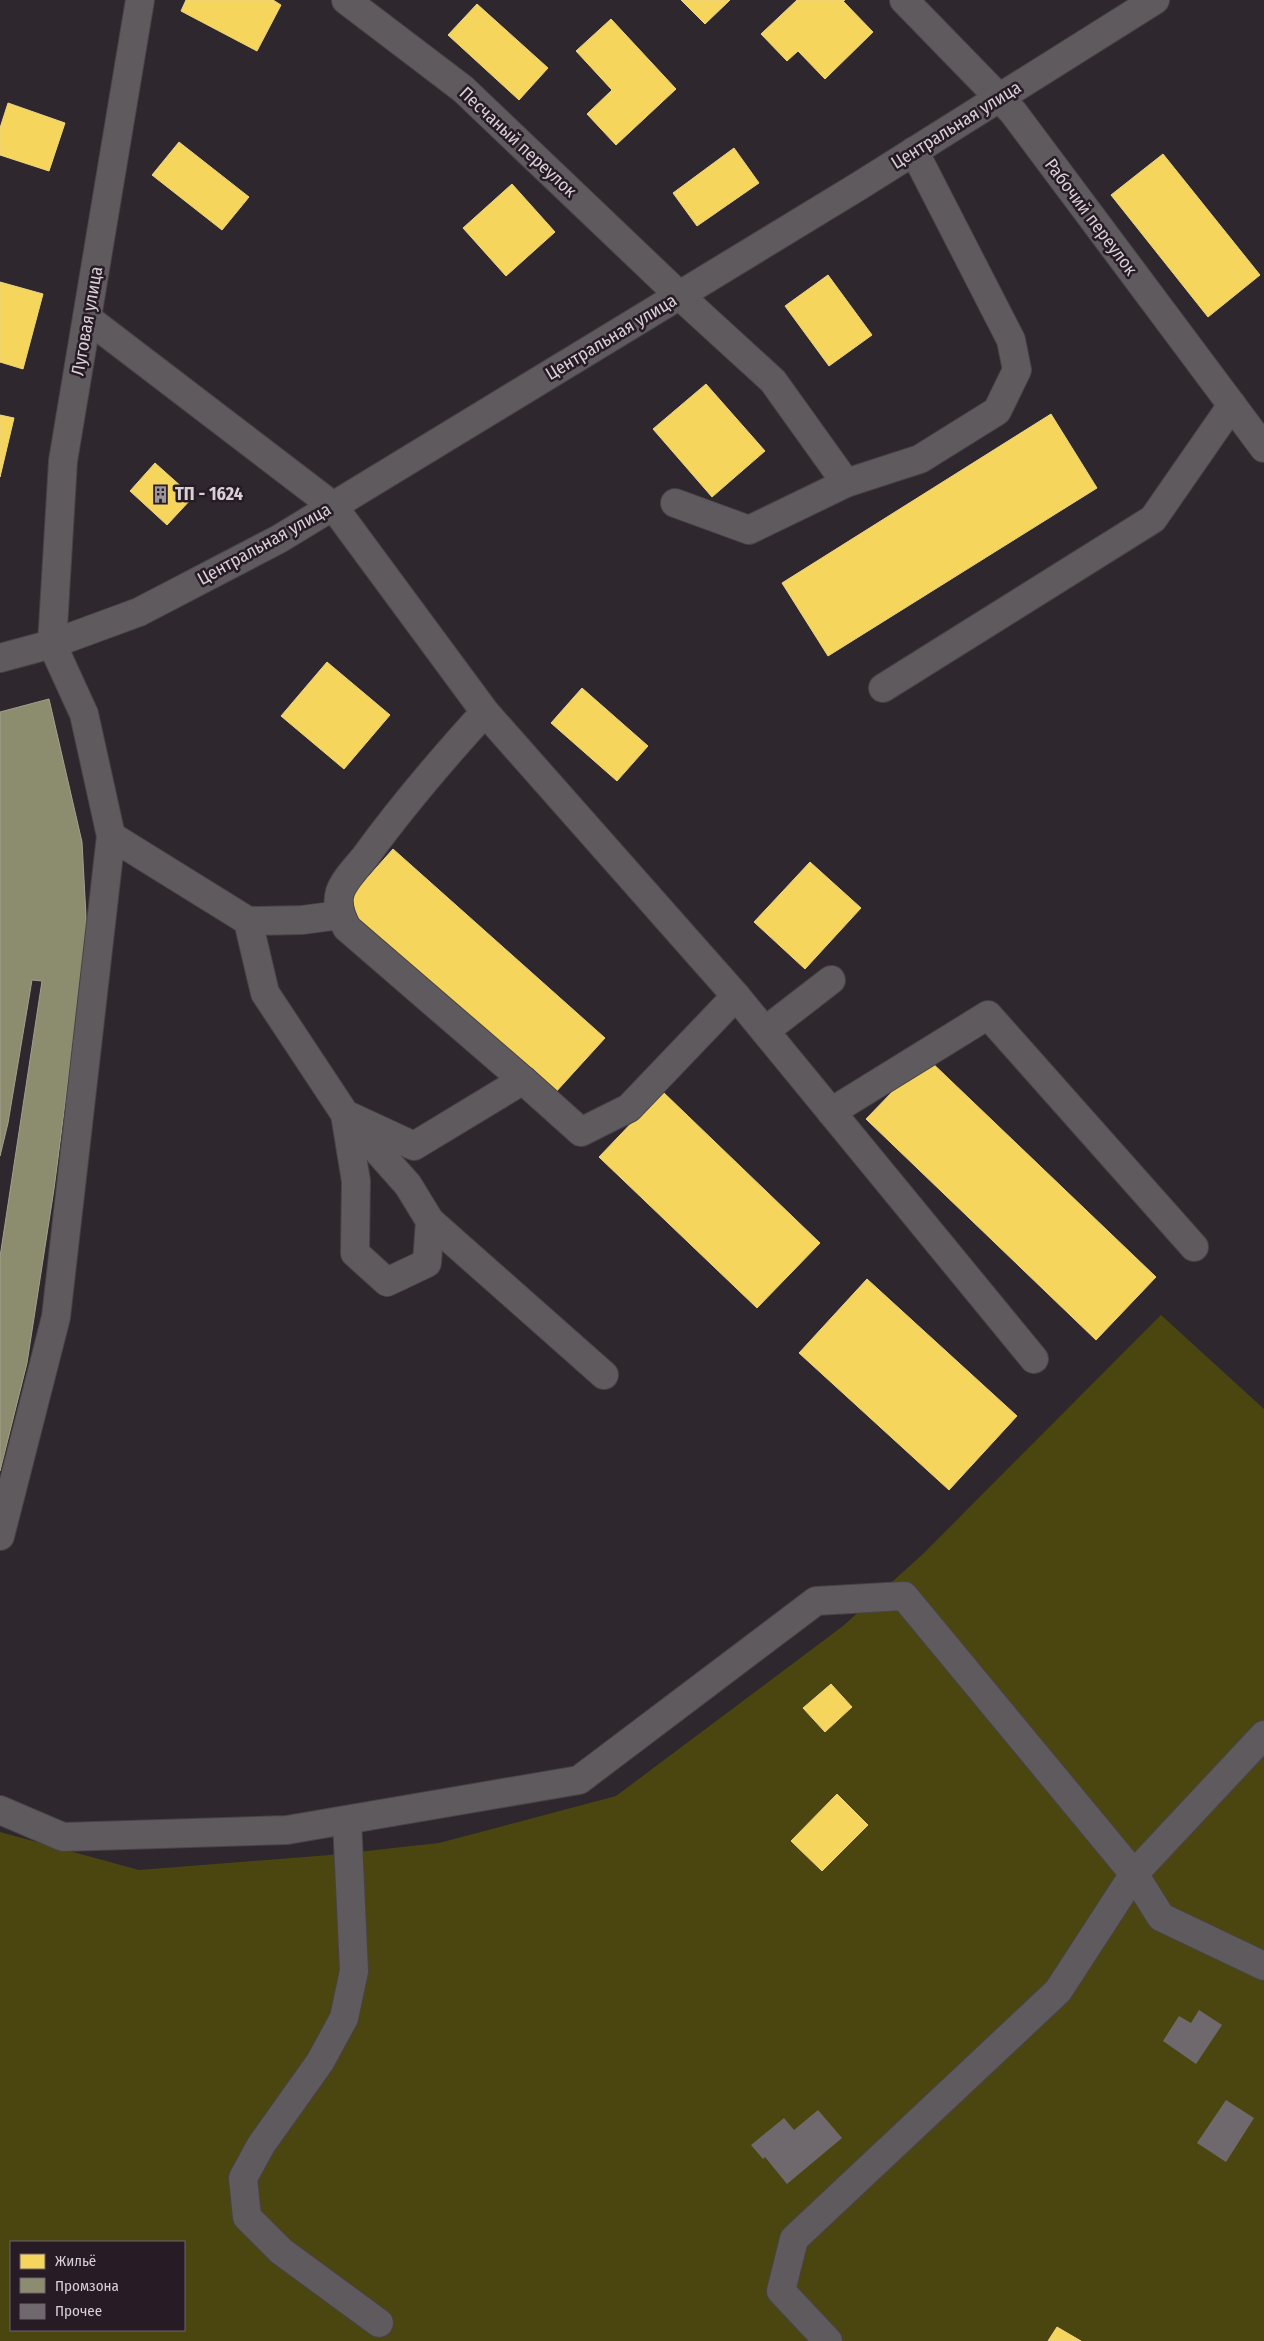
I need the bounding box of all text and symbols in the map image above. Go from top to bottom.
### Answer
street label: Центральная улица [887,76,1025,174]
street label: Песчаный переулок [455,82,582,202]
street label: Рабочий переулок [1040,154,1142,280]
street label: Луговая улица [67,264,107,377]
street label: Центральная улица [541,289,681,385]
place label: ТП - 1624 [175,483,243,505]
building icon: ТП - 1624 [151,484,171,504]
street label: Центральная улица [193,498,335,590]
legend [10,2241,185,2331]
text: Жильё [55,2252,96,2270]
text: Промзона [55,2277,119,2295]
text: Прочее [55,2302,102,2320]

